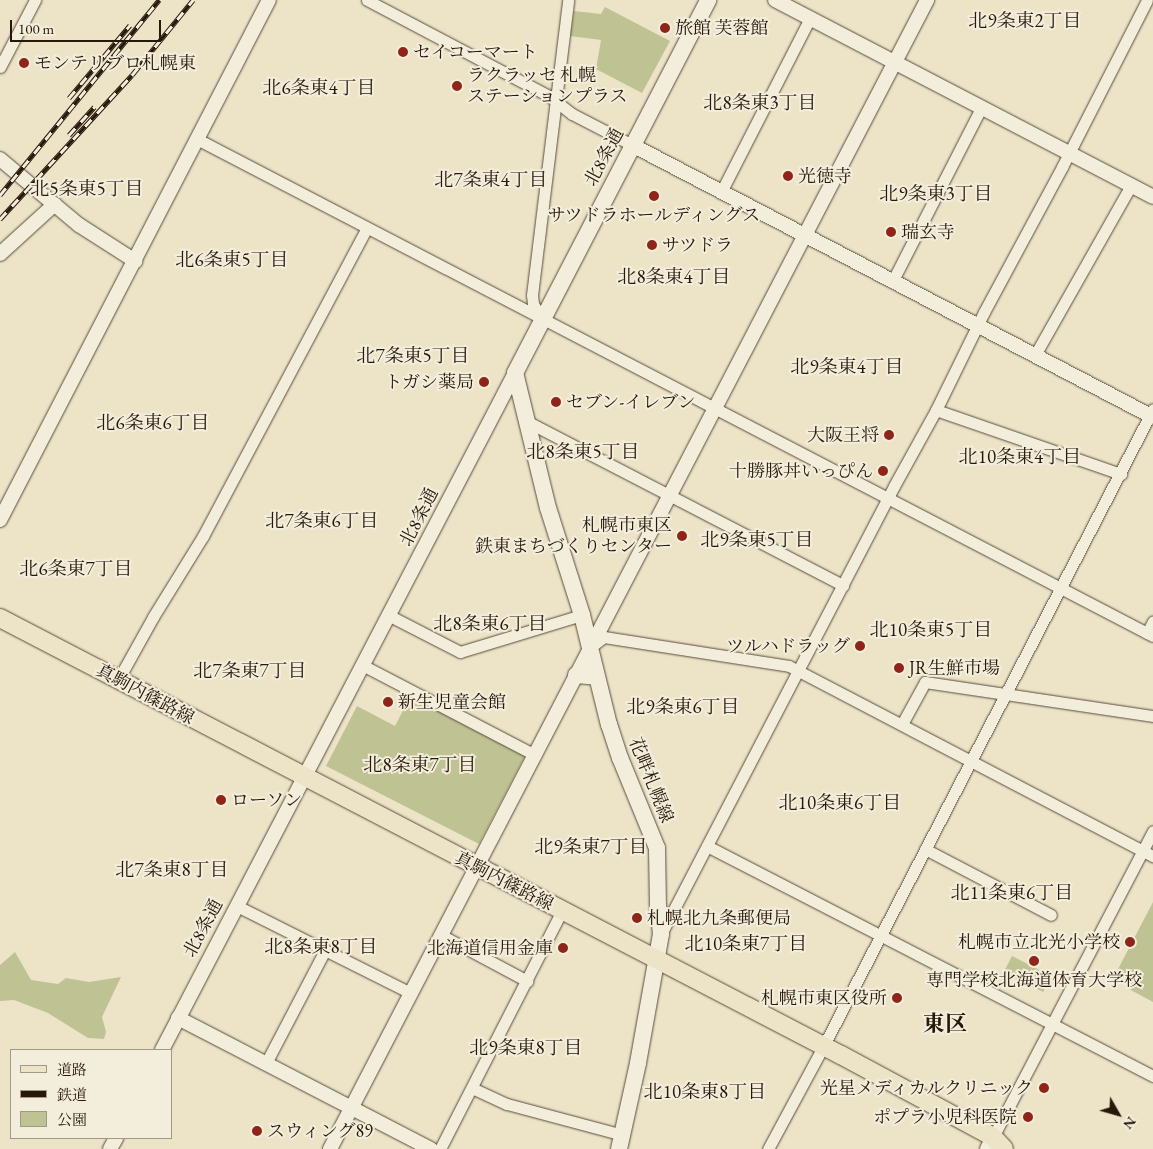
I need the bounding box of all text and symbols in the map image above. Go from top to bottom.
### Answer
scale bar [12,10,164,42]
district label: 北9条東2丁目 [968,10,1082,32]
place label: 旅館 芙蓉館 [675,17,769,39]
text: 100 m [18,19,54,38]
marker: 旅館 芙蓉館 [659,22,671,34]
place label: セイコーマート [413,41,539,63]
marker: セイコーマート [397,46,409,58]
place label: モンテリブロ札幌東 [34,52,196,74]
marker: モンテリブロ札幌東 [18,57,30,69]
place label: ラクラッセ 札幌 ステーションプラス [467,65,629,108]
district label: 北6条東4丁目 [262,77,376,99]
marker: ラクラッセ 札幌 ステーションプラス [451,80,463,92]
district label: 北8条東3丁目 [703,92,817,114]
street label: 北8条通 [580,124,628,190]
place label: 光徳寺 [798,165,852,187]
district label: 北7条東4丁目 [434,169,548,191]
marker: 光徳寺 [782,170,794,182]
district label: 北5条東5丁目 [30,178,144,200]
district label: 北9条東3丁目 [879,183,993,205]
marker: サツドラホールディングス [648,190,660,202]
place label: サツドラホールディングス [546,204,762,226]
place label: 瑞玄寺 [901,221,955,243]
marker: 瑞玄寺 [885,226,897,238]
place label: サツドラ [662,234,734,256]
marker: サツドラ [646,239,658,251]
district label: 北6条東5丁目 [175,249,289,271]
district label: 北8条東4丁目 [617,266,731,288]
district label: 北7条東5丁目 [356,345,470,367]
district label: 北9条東4丁目 [790,356,904,378]
place label: トガシ薬局 [384,371,474,393]
marker: トガシ薬局 [478,376,490,388]
place label: セブン-イレブン [566,391,697,413]
marker: セブン-イレブン [550,396,562,408]
district label: 北6条東6丁目 [96,412,210,434]
place label: 大阪王将 [807,424,879,446]
marker: 大阪王将 [883,429,895,441]
district label: 北8条東5丁目 [526,441,640,463]
district label: 北10条東4丁目 [959,446,1081,468]
place label: 十勝豚丼いっぴん [729,460,873,482]
marker: 十勝豚丼いっぴん [877,465,889,477]
street label: 北8条通 [395,484,443,550]
district label: 北7条東6丁目 [265,510,379,532]
place label: 札幌市東区 鉄東まちづくりセンター [474,515,672,558]
district label: 北9条東5丁目 [700,529,814,551]
marker: 札幌市東区 鉄東まちづくりセンター [676,530,688,542]
district label: 北6条東7丁目 [19,558,133,580]
district label: 北8条東6丁目 [433,613,547,635]
district label: 北10条東5丁目 [870,619,992,641]
place label: ツルハドラッグ [724,635,850,657]
marker: ツルハドラッグ [854,640,866,652]
place label: JR生鮮市場 [909,657,1000,679]
street label: 真駒内篠路線 [92,659,198,729]
district label: 北7条東7丁目 [193,660,307,682]
marker: JR生鮮市場 [893,662,905,674]
place label: 新生児童会館 [398,691,506,713]
marker: 新生児童会館 [382,696,394,708]
district label: 北9条東6丁目 [626,696,740,718]
street label: 花畔札幌線 [624,734,678,826]
district label: 北8条東7丁目 [363,754,477,776]
place label: ローソン [231,789,303,811]
district label: 北10条東6丁目 [779,792,901,814]
marker: ローソン [215,794,227,806]
district label: 北9条東7丁目 [534,836,648,858]
street label: 真駒内篠路線 [451,847,557,915]
district label: 北7条東8丁目 [115,859,229,881]
district label: 北11条東6丁目 [951,882,1073,904]
street label: 北8条通 [179,895,227,961]
place label: 札幌北九条郵便局 [647,907,791,929]
marker: 札幌北九条郵便局 [631,912,643,924]
place label: 札幌市立北光小学校 [958,931,1120,953]
district label: 北10条東7丁目 [685,933,807,955]
district label: 北8条東8丁目 [264,936,378,958]
marker: 札幌市立北光小学校 [1124,936,1136,948]
place label: 北海道信用金庫 [427,937,553,959]
marker: 北海道信用金庫 [557,942,569,954]
marker: 専門学校北海道体育大学校 [1028,955,1040,967]
place label: 専門学校北海道体育大学校 [926,969,1142,991]
place label: 札幌市東区役所 [761,987,887,1009]
marker: 札幌市東区役所 [891,992,903,1004]
district label: 東区 [923,1011,967,1037]
district label: 北9条東8丁目 [469,1037,583,1059]
legend [10,1049,172,1139]
text: 道路 [57,1060,87,1079]
place label: 光星メディカルクリニック [817,1077,1033,1099]
district label: 北10条東8丁目 [644,1081,766,1103]
marker: 光星メディカルクリニック [1037,1081,1051,1095]
text: 鉄道 [57,1085,87,1104]
north arrow [1093,1089,1143,1139]
place label: ポプラ小児科医院 [873,1106,1017,1128]
text: 公園 [57,1110,87,1129]
marker: ポプラ小児科医院 [1021,1110,1035,1124]
text: N [1119,1113,1140,1133]
place label: スウィング89 [267,1120,374,1142]
marker: スウィング89 [251,1125,263,1137]

